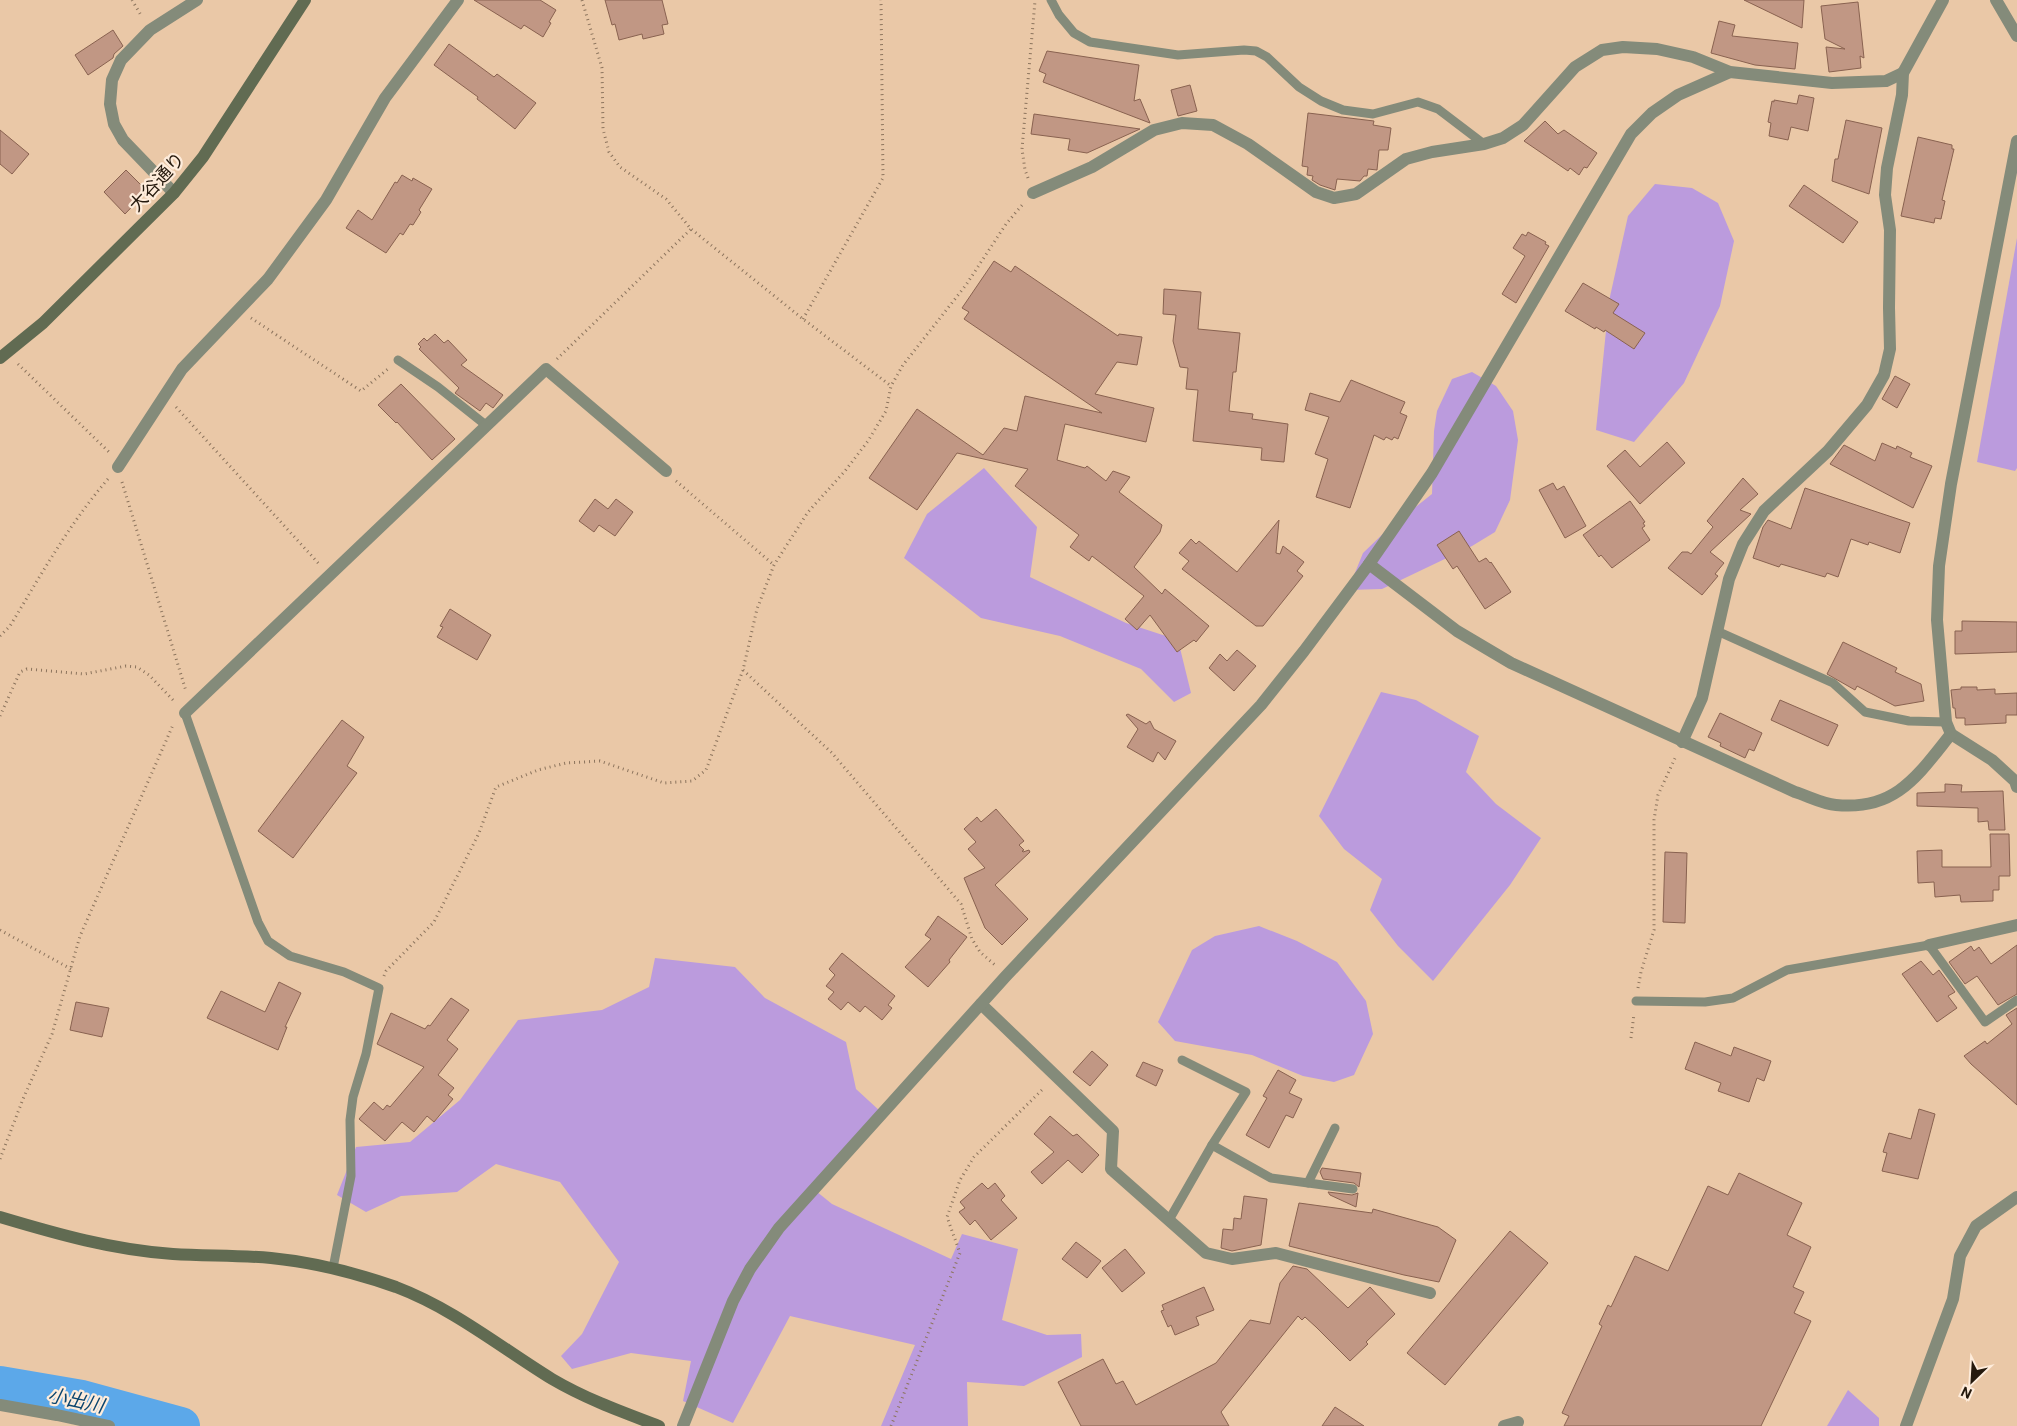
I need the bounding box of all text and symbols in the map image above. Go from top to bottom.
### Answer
street label: 大谷通り [125,148,189,215]
north arrow [1947,1356,1997,1406]
water label: 小出川 [46,1383,108,1418]
text: N [1959,1383,1974,1402]

